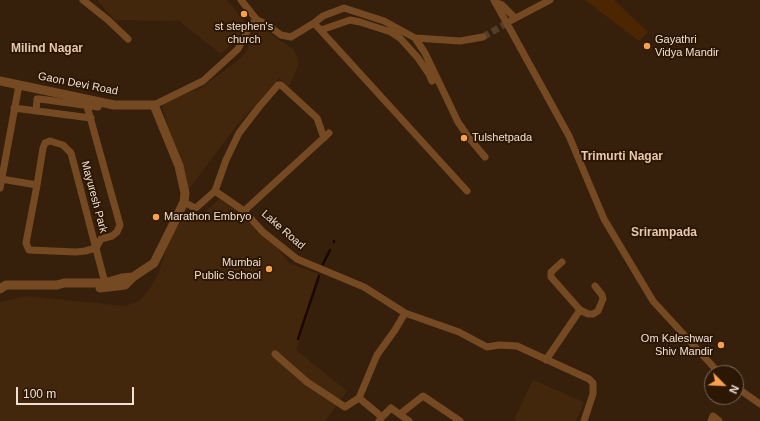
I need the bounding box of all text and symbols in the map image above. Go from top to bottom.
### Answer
marker: st stephen's church [239,9,249,19]
place label: st stephen's church [215,20,273,46]
place label: Gayathri Vidya Mandir [655,33,719,59]
marker: Gayathri Vidya Mandir [642,41,652,51]
district label: Milind Nagar [11,42,83,56]
street label: Gaon Devi Road [37,70,119,98]
place label: Tulshetpada [472,131,532,145]
marker: Tulshetpada [459,133,469,143]
district label: Trimurti Nagar [581,150,663,164]
street label: Mayuresh Park [78,160,110,234]
street label: Lake Road [259,208,307,252]
place label: Marathon Embryo [164,210,251,224]
marker: Marathon Embryo [151,212,161,222]
district label: Srirampada [631,226,697,240]
place label: Mumbai Public School [194,256,261,282]
marker: Mumbai Public School [264,264,274,274]
place label: Om Kaleshwar Shiv Mandir [641,332,713,358]
marker: Om Kaleshwar Shiv Mandir [716,340,726,350]
north arrow [704,365,744,405]
scale bar [18,379,136,405]
text: N [727,383,741,396]
text: 100 m [23,387,56,401]

